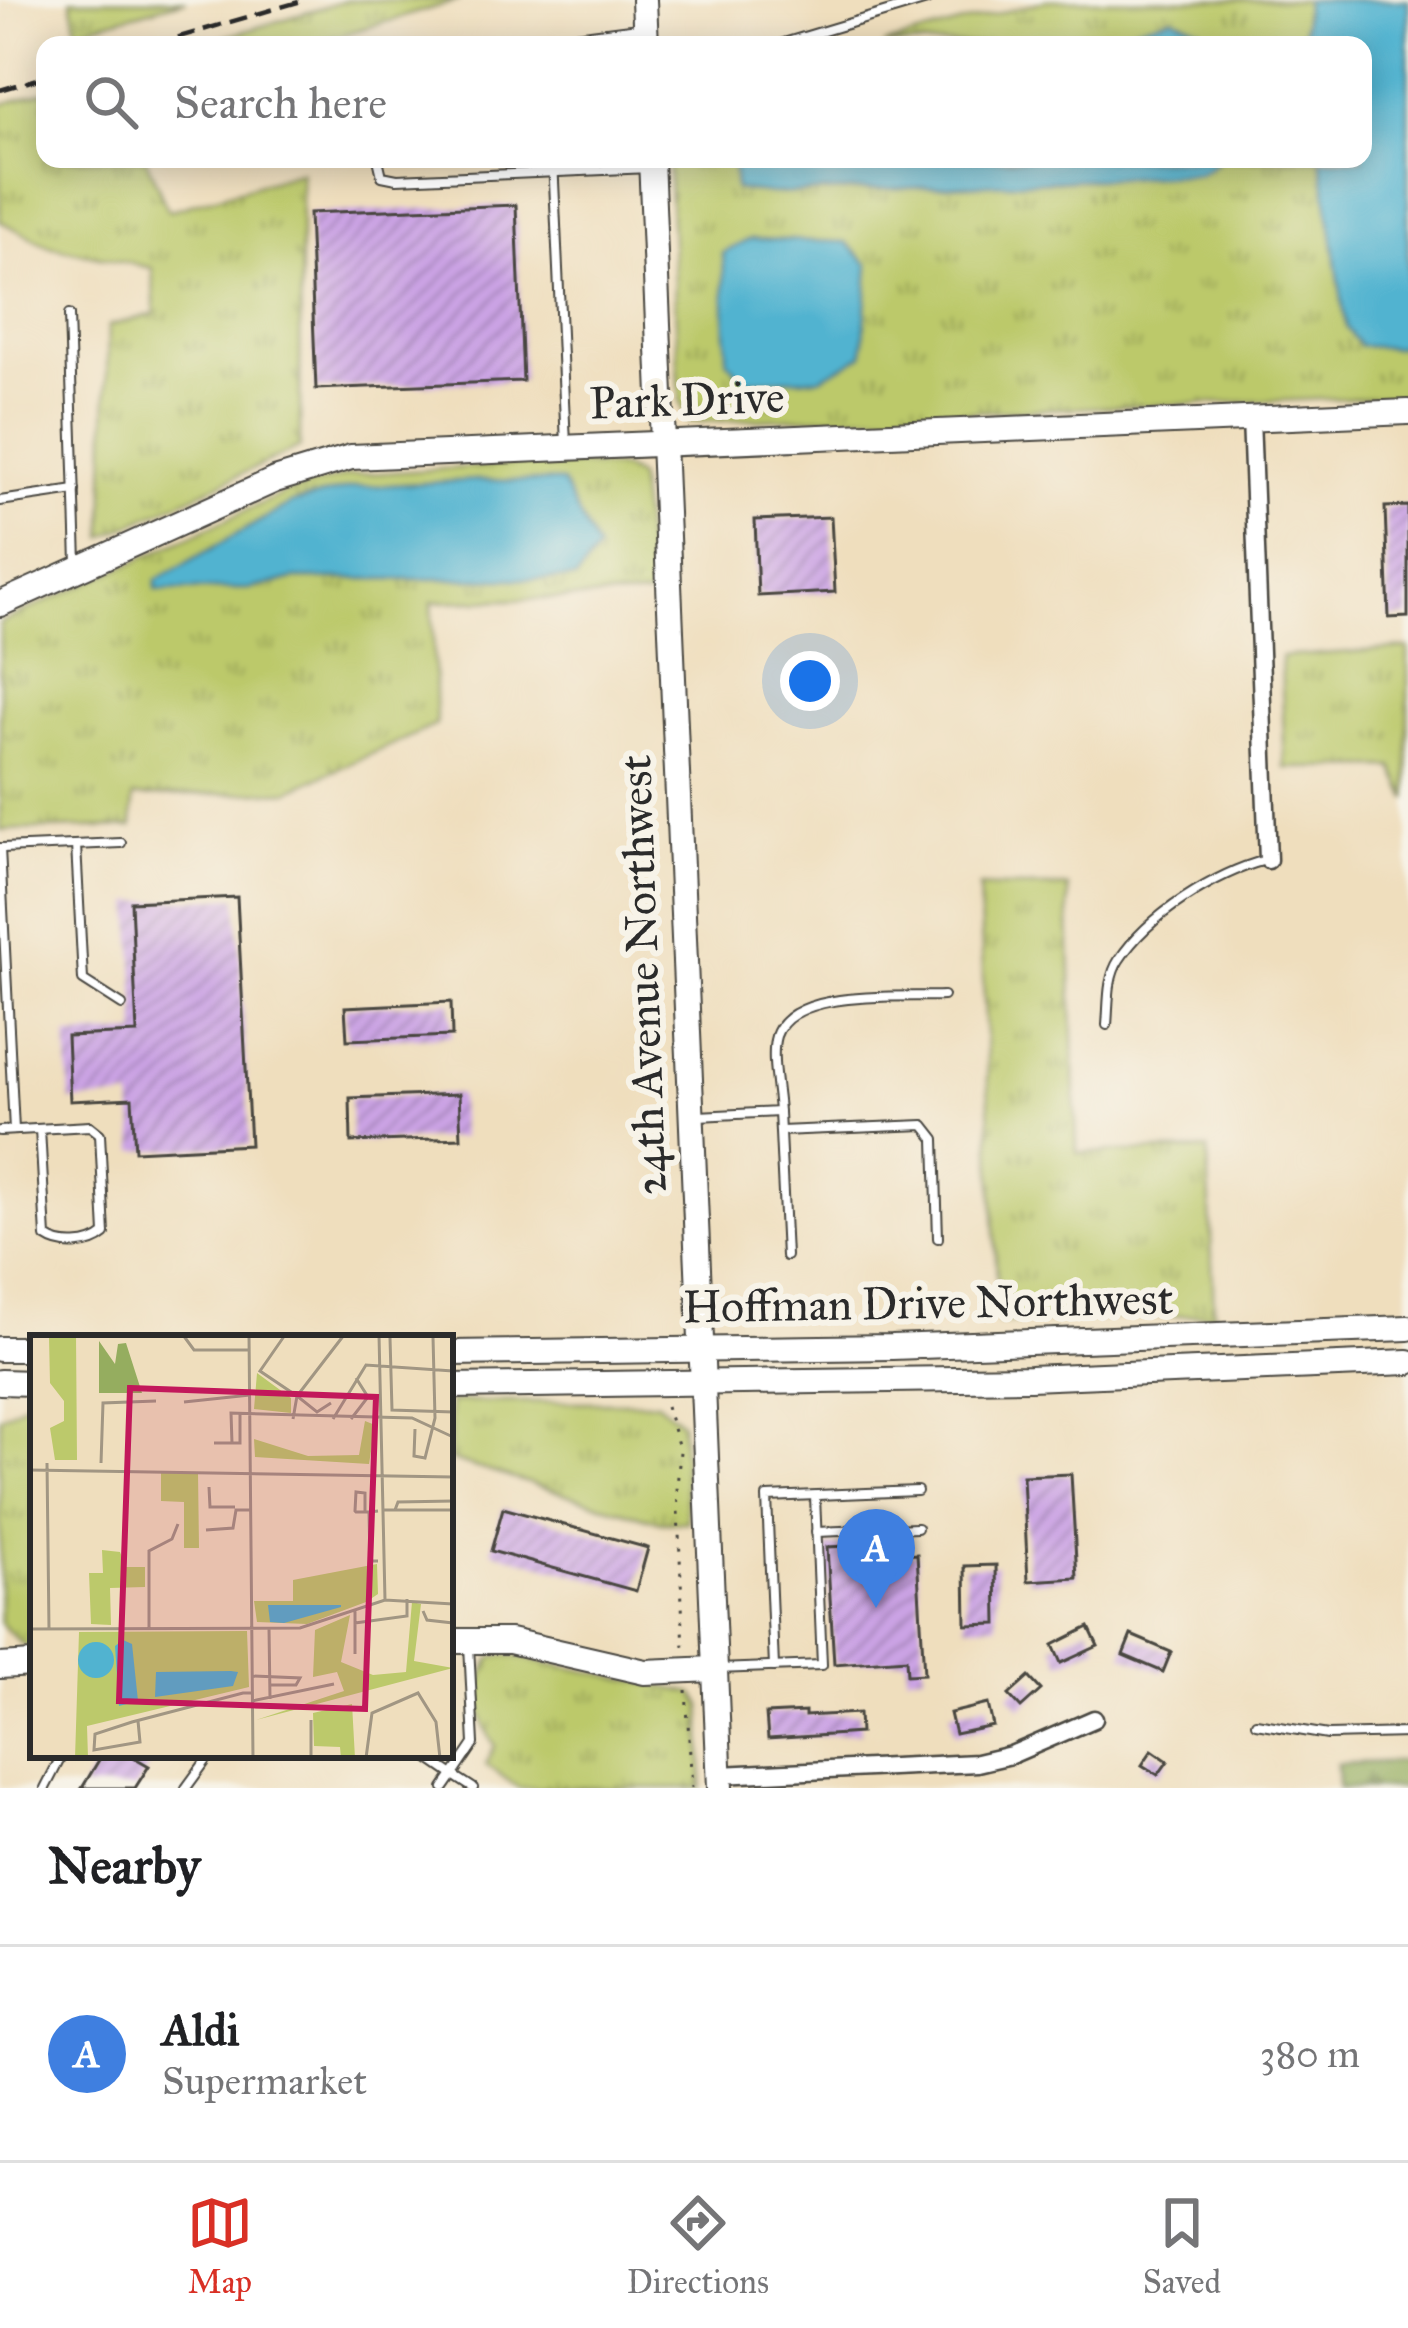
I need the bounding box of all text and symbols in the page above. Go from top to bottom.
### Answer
search box [36,36,1372,168]
icon: search [78,69,144,135]
text: Search here [174,75,387,130]
street label: Park Drive [589,369,785,430]
your location [780,651,840,711]
street label: 24th Avenue Northwest [607,754,678,1196]
street label: Hoffman Drive Northwest [682,1271,1174,1334]
inset map [30,1335,453,1758]
pin: A [837,1509,915,1608]
text: Nearby [48,1835,200,1897]
text: Aldi [162,2002,239,2057]
text: A [74,2030,100,2078]
text: 380 m [1260,2030,1360,2078]
text: Supermarket [162,2057,367,2105]
tab: Map [187,2190,253,2302]
tab: Directions [627,2190,769,2302]
tab: Saved [1143,2190,1221,2302]

